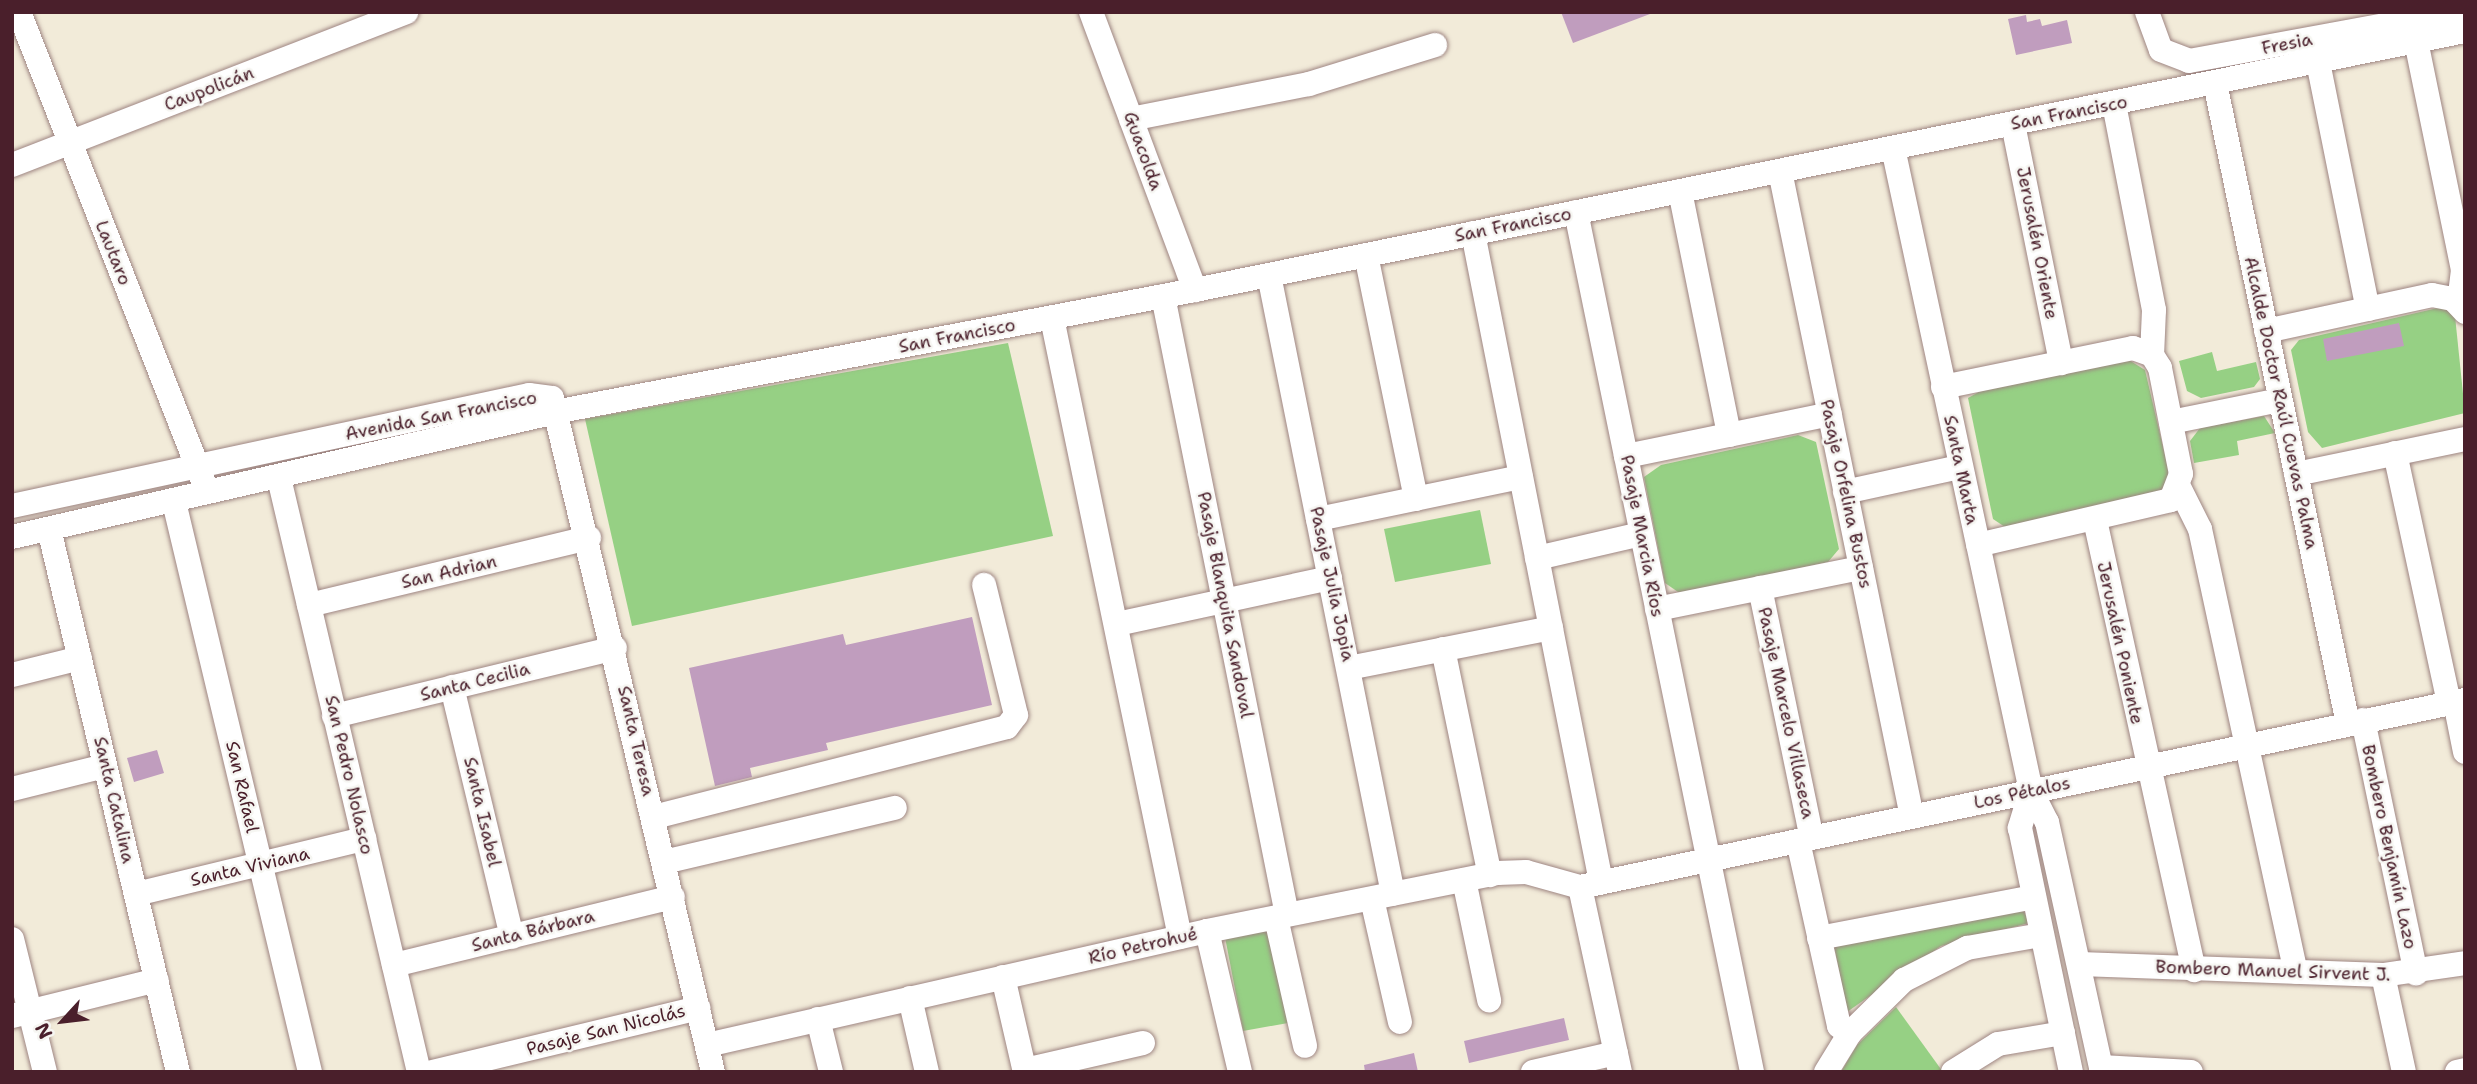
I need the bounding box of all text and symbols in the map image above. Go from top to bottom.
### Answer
street label: Fresia [2260,29,2314,59]
street label: Caupolicán [161,62,257,116]
street label: San Francisco [2009,91,2129,135]
street label: Guacolda [1119,109,1167,193]
street label: Jerusalén Oriente [2012,165,2062,321]
street label: San Francisco [1453,203,1573,247]
street label: Lautaro [90,218,136,288]
street label: Alcalde Doctor Raúl Cuevas Palma [2239,255,2323,551]
street label: San Francisco [897,314,1017,358]
street label: Avenida San Francisco [343,387,539,445]
street label: Pasaje Orfelina Bustos [1815,397,1877,591]
street label: Santa Marta [1939,413,1983,527]
street label: Pasaje Marcia Ríos [1616,453,1668,619]
street label: Pasaje Blanquita Sandoval [1192,490,1258,720]
street label: Pasaje Julia Jopia [1305,505,1359,663]
street label: San Adrian [399,551,499,593]
street label: Jerusalén Poniente [2092,560,2148,726]
street label: Pasaje Marcelo Villaseca [1753,605,1819,821]
street label: Santa Cecilia [418,658,532,706]
street label: Santa Teresa [613,684,659,798]
street label: San Pedro Nolasco [320,693,378,857]
street label: Santa Catalina [89,735,139,865]
street label: San Rafael [221,739,263,835]
street label: Bombero Benjamín Lazo [2357,743,2421,951]
street label: Santa Isabel [459,755,505,869]
street label: Los Pétalos [1972,772,2072,814]
street label: Santa Viviana [188,843,312,891]
street label: Santa Bárbara [469,905,597,957]
street label: Río Petrohué [1086,923,1200,969]
street label: Bombero Manuel Sirvent J. [2155,956,2391,986]
north arrow [28,986,98,1056]
street label: Pasaje San Nicolás [524,1000,688,1060]
text: N [29,1018,58,1043]

